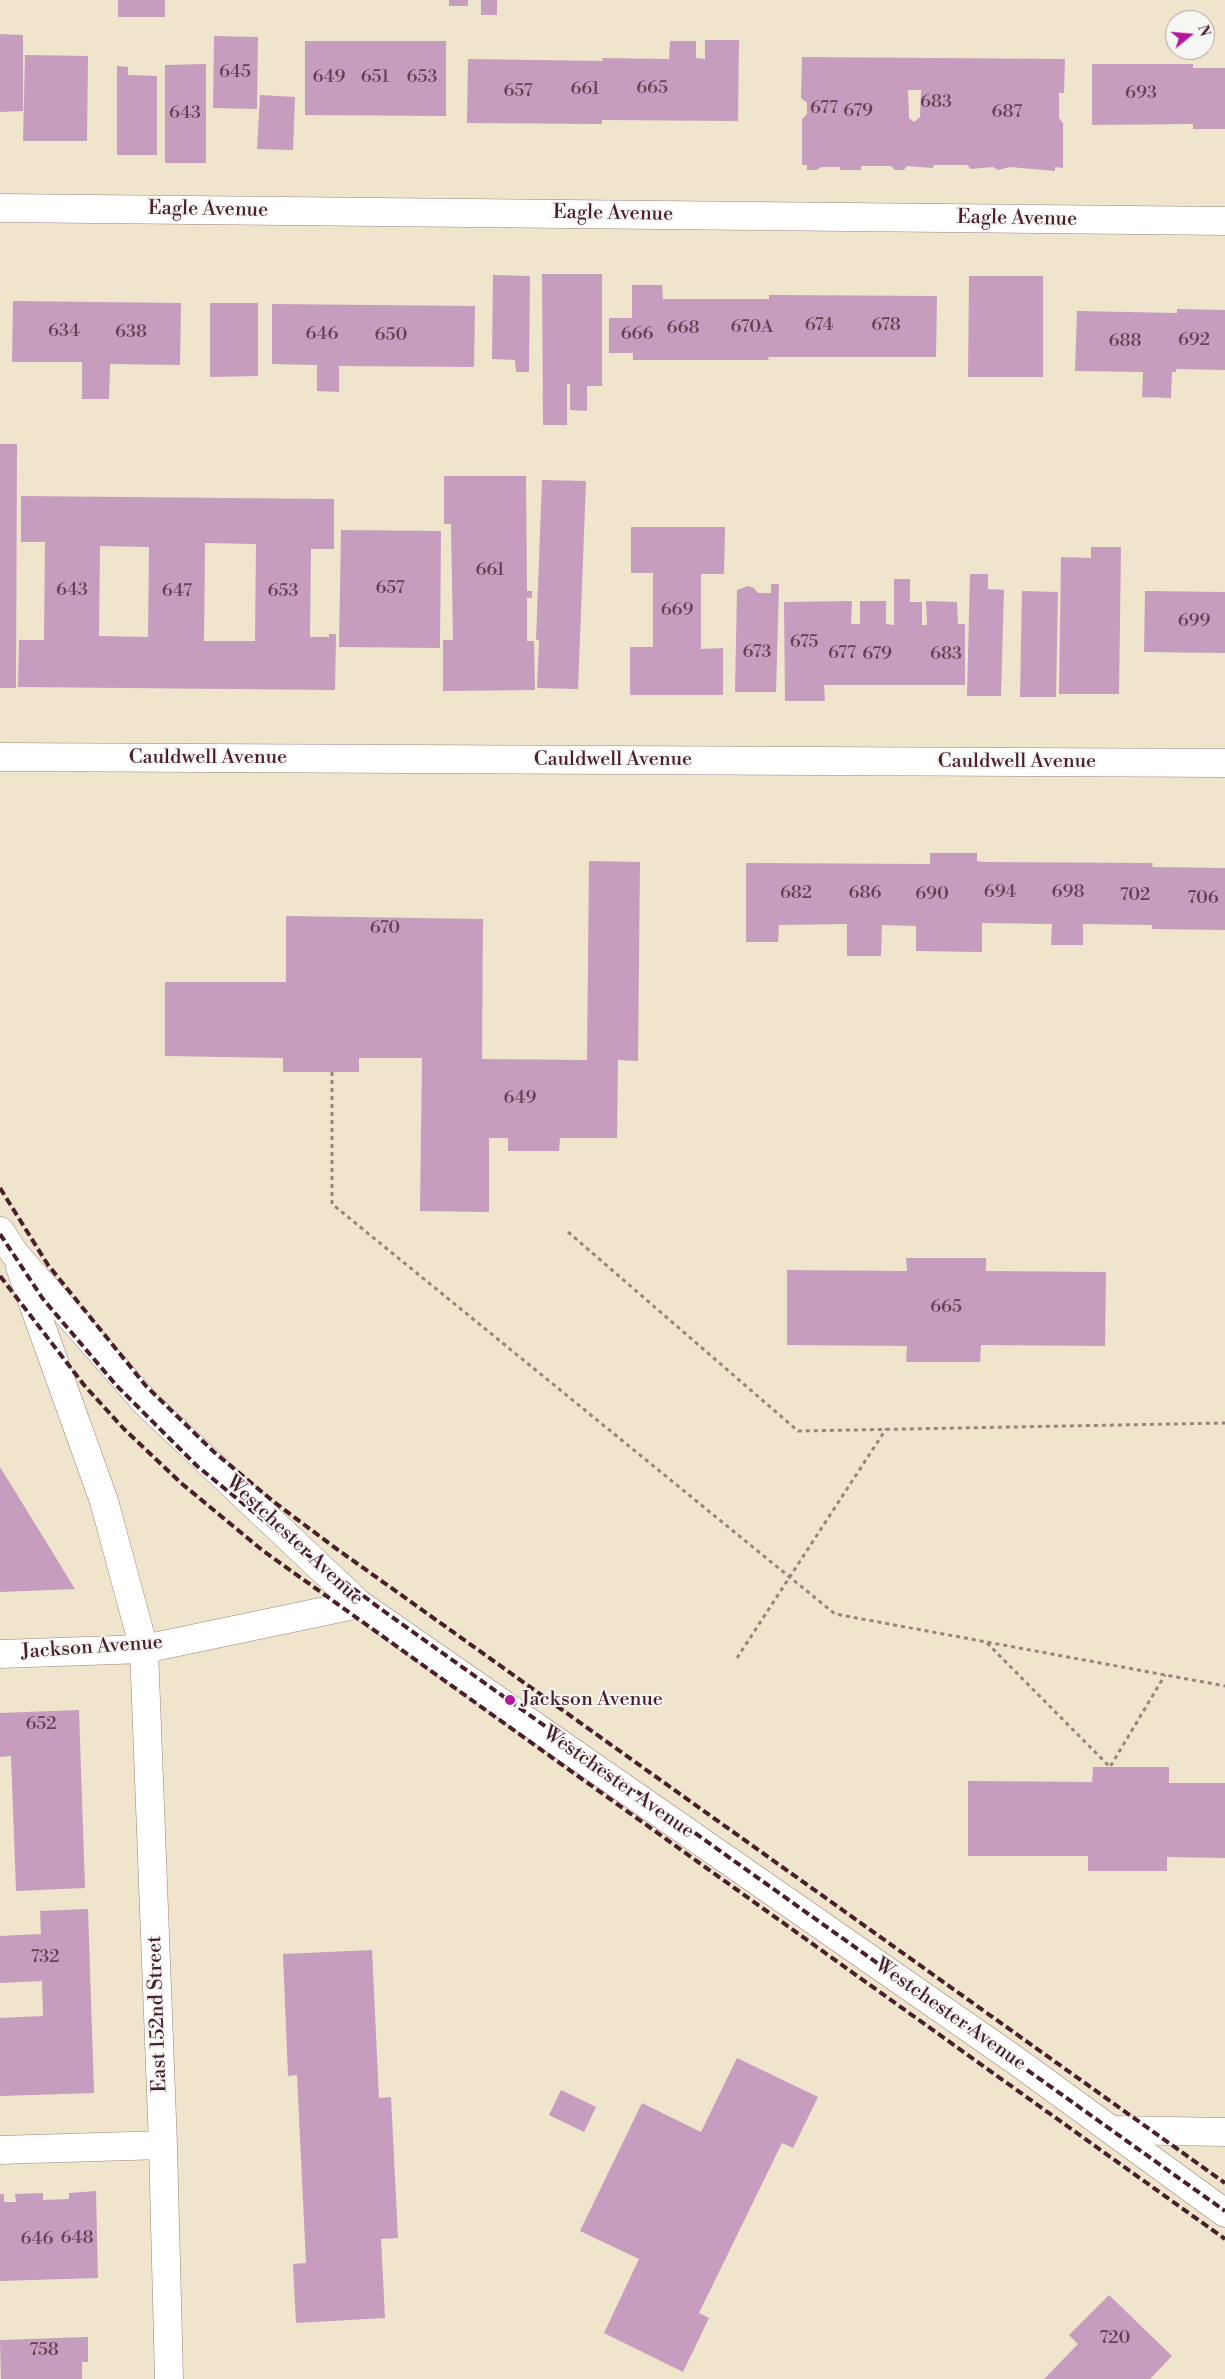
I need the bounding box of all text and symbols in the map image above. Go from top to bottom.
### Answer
north arrow [1165,10,1215,60]
text: N [1193,23,1214,39]
house number: 645 [219,62,251,84]
house number: 649 [313,67,345,89]
house number: 651 [361,67,389,89]
house number: 653 [407,67,437,89]
house number: 665 [636,78,668,100]
house number: 661 [570,79,600,101]
house number: 657 [503,81,533,103]
house number: 693 [1125,83,1157,105]
house number: 683 [920,92,952,114]
house number: 677 [810,98,838,120]
house number: 679 [843,101,873,123]
house number: 687 [992,102,1022,124]
house number: 643 [169,103,201,125]
street label: Eagle Avenue [148,197,268,223]
street label: Eagle Avenue [553,201,673,227]
street label: Eagle Avenue [957,206,1077,232]
house number: 674 [805,315,833,337]
house number: 678 [871,315,901,337]
house number: 670A [731,317,773,339]
house number: 668 [667,318,699,340]
house number: 634 [48,321,80,343]
house number: 638 [115,322,147,344]
house number: 646 [306,324,338,346]
house number: 666 [621,324,653,346]
house number: 650 [375,325,407,347]
house number: 692 [1178,330,1210,352]
house number: 688 [1109,331,1141,353]
house number: 661 [475,560,505,582]
house number: 657 [375,578,405,600]
house number: 643 [56,580,88,602]
house number: 647 [162,581,192,603]
house number: 653 [268,581,298,603]
house number: 669 [661,600,693,622]
house number: 699 [1178,611,1210,633]
house number: 675 [790,632,818,654]
house number: 673 [743,642,771,664]
house number: 677 [828,643,856,665]
house number: 679 [862,644,892,666]
house number: 683 [930,644,962,666]
street label: Cauldwell Avenue [129,746,287,770]
street label: Cauldwell Avenue [534,748,692,772]
street label: Cauldwell Avenue [938,750,1096,774]
house number: 694 [984,882,1016,904]
house number: 698 [1052,882,1084,904]
house number: 682 [780,883,812,905]
house number: 686 [849,883,881,905]
house number: 690 [915,884,949,906]
house number: 702 [1120,885,1150,907]
house number: 706 [1187,888,1219,910]
house number: 670 [370,918,400,940]
house number: 649 [504,1088,536,1110]
house number: 665 [930,1297,962,1319]
street label: Westchester Avenue [220,1471,368,1611]
street label: Jackson Avenue [20,1631,164,1665]
place label: Jackson Avenue [521,1688,663,1712]
marker: Jackson Avenue [503,1693,517,1707]
house number: 652 [25,1714,57,1736]
street label: Westchester Avenue [538,1722,698,1844]
street label: East 152nd Street [143,1935,173,2093]
house number: 732 [30,1947,60,1969]
street label: Westchester Avenue [870,1954,1030,2076]
house number: 648 [60,2228,94,2250]
house number: 646 [21,2229,53,2251]
house number: 720 [1099,2328,1131,2350]
house number: 758 [29,2340,59,2362]

